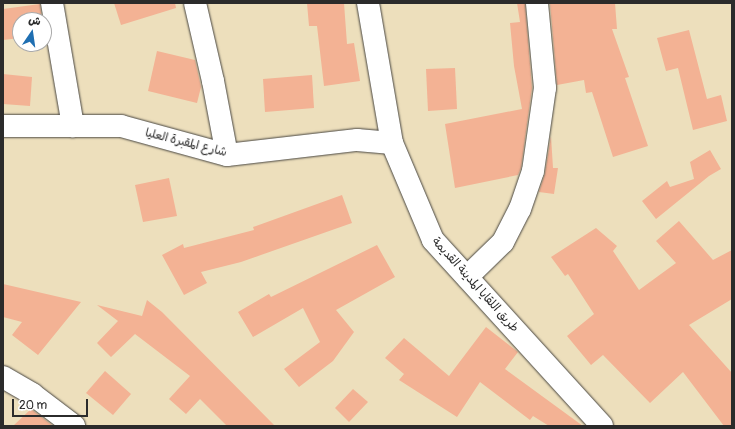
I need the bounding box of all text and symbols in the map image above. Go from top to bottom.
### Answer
north arrow [12,12,52,52]
text: ش [27,13,42,28]
street label: شارع المقبرة العليا [144,126,228,160]
street label: طريق اللقايا المدينة القديمة [429,235,521,335]
scale bar [14,391,90,417]
text: 20 m [19,398,47,413]

